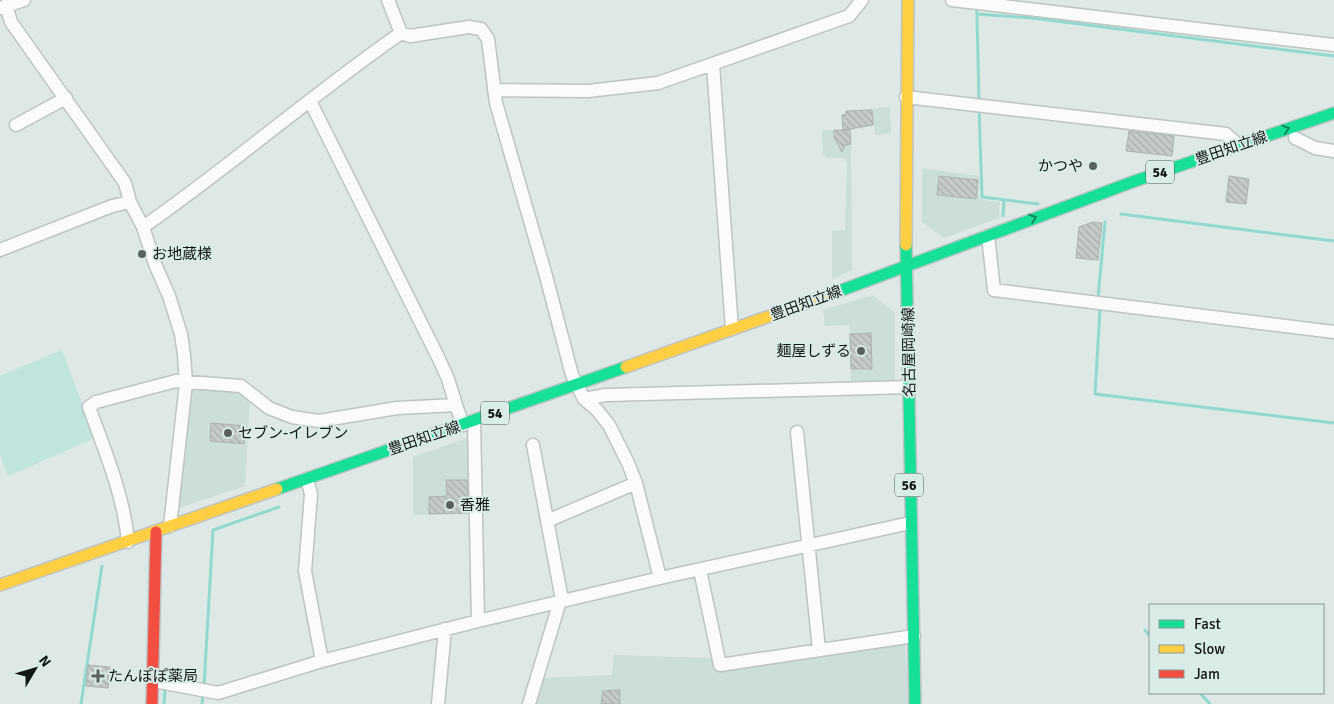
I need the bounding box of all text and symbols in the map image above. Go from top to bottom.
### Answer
one-way arrow [1281,125,1289,135]
street label: 豊田知立線 [1193,127,1269,169]
place label: かつや [1038,157,1083,175]
marker: かつや [1087,160,1099,172]
road number: 54 [1146,160,1174,183]
one-way arrow [1029,213,1037,223]
place label: お地蔵様 [152,245,212,263]
marker: お地蔵様 [136,248,148,260]
street label: 豊田知立線 [768,282,844,324]
street label: 名古屋岡崎線 [899,307,919,397]
place label: 麺屋しずる [776,342,851,360]
marker: 麺屋しずる [855,345,867,357]
road number: 54 [481,402,509,424]
street label: 豊田知立線 [386,417,462,459]
place label: セブン-イレブン [238,424,348,442]
marker: セブン-イレブン [222,427,234,439]
road number: 56 [895,474,923,496]
place label: 香雅 [460,496,490,514]
marker: 香雅 [444,499,456,511]
legend [1149,604,1324,694]
text: Fast [1194,615,1221,633]
text: Slow [1194,640,1225,658]
north arrow [10,644,60,694]
text: N [35,652,55,670]
text: Jam [1194,665,1220,683]
place label: たんぽぽ薬局 [108,667,198,685]
marker: たんぽぽ薬局 [92,670,104,682]

